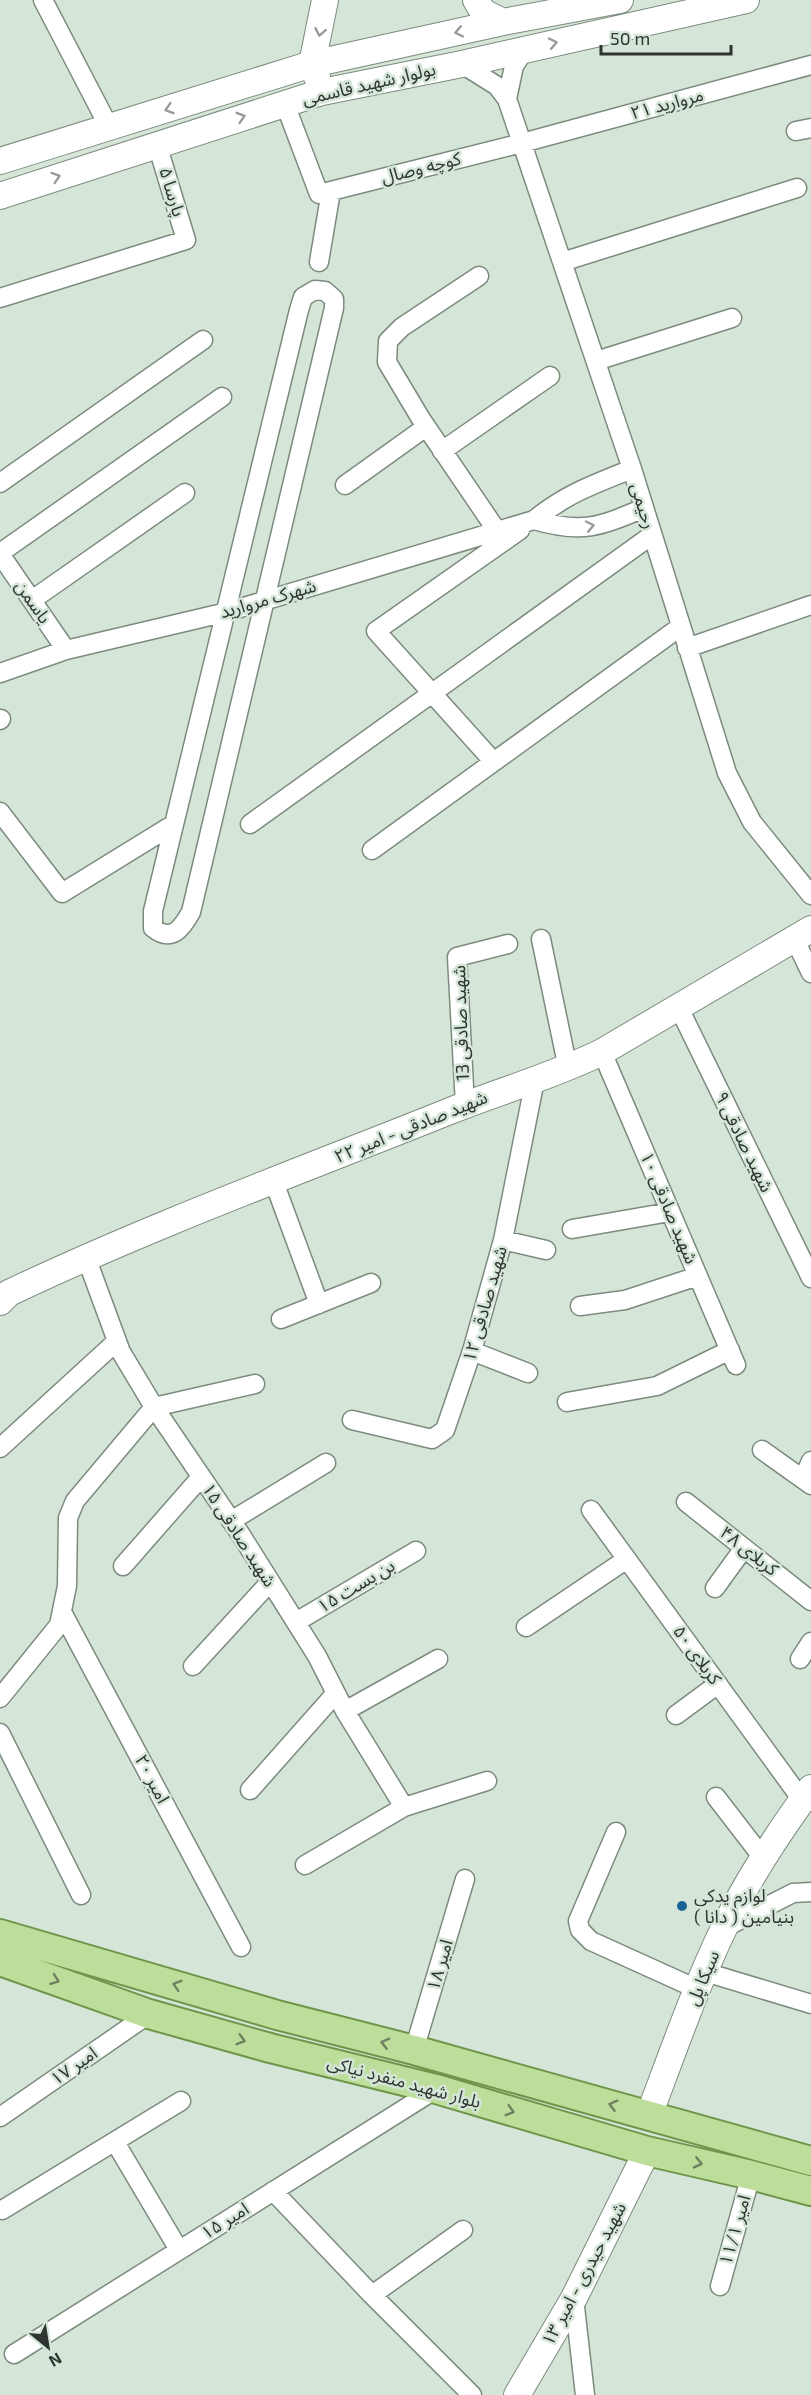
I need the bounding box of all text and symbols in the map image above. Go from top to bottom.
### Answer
scale bar [601,18,732,56]
one-way arrow [454,25,464,38]
one-way arrow [314,27,327,37]
text: 50 m [610,27,650,49]
one-way arrow [548,37,558,50]
street label: بولوار شهید قاسمی [300,57,438,110]
street label: مروارید ۲۱ [628,83,706,124]
one-way arrow [164,101,175,114]
one-way arrow [235,112,246,125]
street label: کوچه وصال [379,146,464,189]
street label: پارسا ۵ [154,164,191,219]
one-way arrow [50,172,61,185]
street label: رحیمی [626,480,661,532]
one-way arrow [585,520,595,533]
street label: شهرک مروارید [217,574,319,623]
street label: یاسمن [10,575,57,628]
street label: شهید صادقی 13 [447,965,474,1081]
street label: شهید صادقی - امیر ۲۲ [331,1085,491,1168]
street label: شهید صادقی ۹ [710,1088,779,1196]
street label: شهید صادقی ۱۰ [636,1148,703,1267]
street label: شهید صادقی ۱۲ [457,1243,512,1364]
street label: شهید صادقی ۱۵ [197,1478,282,1591]
street label: کربلای ۴۸ [715,1521,784,1581]
street label: بن بست ۱۵ [313,1553,399,1618]
street label: کربلای ۵۰ [668,1620,727,1689]
street label: امیر ۲۰ [130,1750,175,1807]
place label: لوازم یدکی بنیامین ( دانا ) [694,1884,794,1928]
marker: لوازم یدکی بنیامین ( دانا ) [675,1899,689,1913]
street label: امیر ۱۸ [421,1937,458,1993]
street label: سیکا پل [681,1947,725,2009]
one-way arrow [49,1973,60,1986]
one-way arrow [172,1980,183,1992]
one-way arrow [235,2033,245,2045]
one-way arrow [380,2037,390,2050]
street label: امیر ۱۷ [46,2041,102,2090]
street label: بلوار شهید منفرد نیاکی [325,2050,484,2113]
one-way arrow [609,2100,619,2112]
one-way arrow [504,2104,515,2116]
one-way arrow [693,2156,703,2169]
street label: امیر ۱۱/۱ [714,2192,755,2268]
street label: امیر ۱۵ [197,2197,253,2244]
street label: شهید حیدری - امیر ۱۳ [536,2198,631,2349]
north arrow [18,2317,78,2377]
text: N [46,2349,66,2372]

